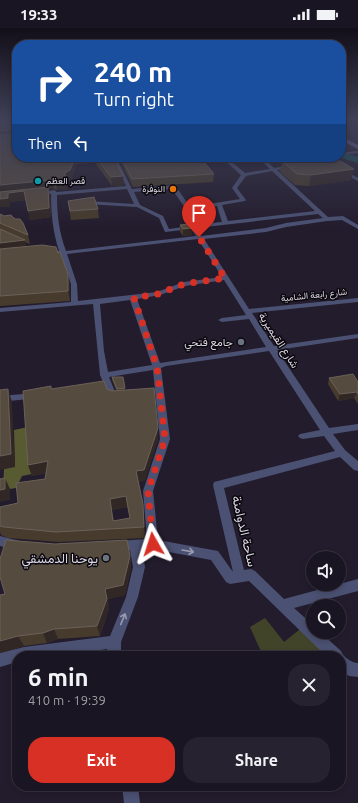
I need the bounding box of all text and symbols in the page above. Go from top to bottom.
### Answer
text: 19:33 [20,6,58,23]
icon: right [28,56,80,108]
text: 240 m [94,56,172,87]
text: Turn right [94,89,174,109]
icon: left [70,132,92,154]
text: Then [28,135,62,152]
marker: قصر العظم [33,176,43,186]
place label: قصر العظم [46,176,85,187]
place label: النوفرة [142,184,165,195]
marker: النوفرة [168,184,178,194]
pin [182,196,216,237]
icon: arrive [188,202,210,224]
street label: شارع رابعة الشامية [280,287,348,304]
street label: شارع القيميرية [255,310,302,371]
place label: جامع فتحي [184,336,233,352]
marker: جامع فتحي [236,337,246,347]
street label: ساحة الدوامنة [228,494,260,568]
position arrow [132,523,174,565]
one-way arrow [181,547,194,555]
place label: يوحنا الدمشقي [22,551,98,569]
map controls [306,551,346,639]
button: sound [306,551,346,591]
marker: يوحنا الدمشقي [101,553,111,563]
button: search [306,599,346,639]
one-way arrow [119,613,127,625]
text: 6 min [28,664,89,691]
button: close [288,664,330,706]
text: 410 m · 19:39 [28,693,106,707]
button: Exit [28,737,175,783]
button: Share [183,737,330,783]

